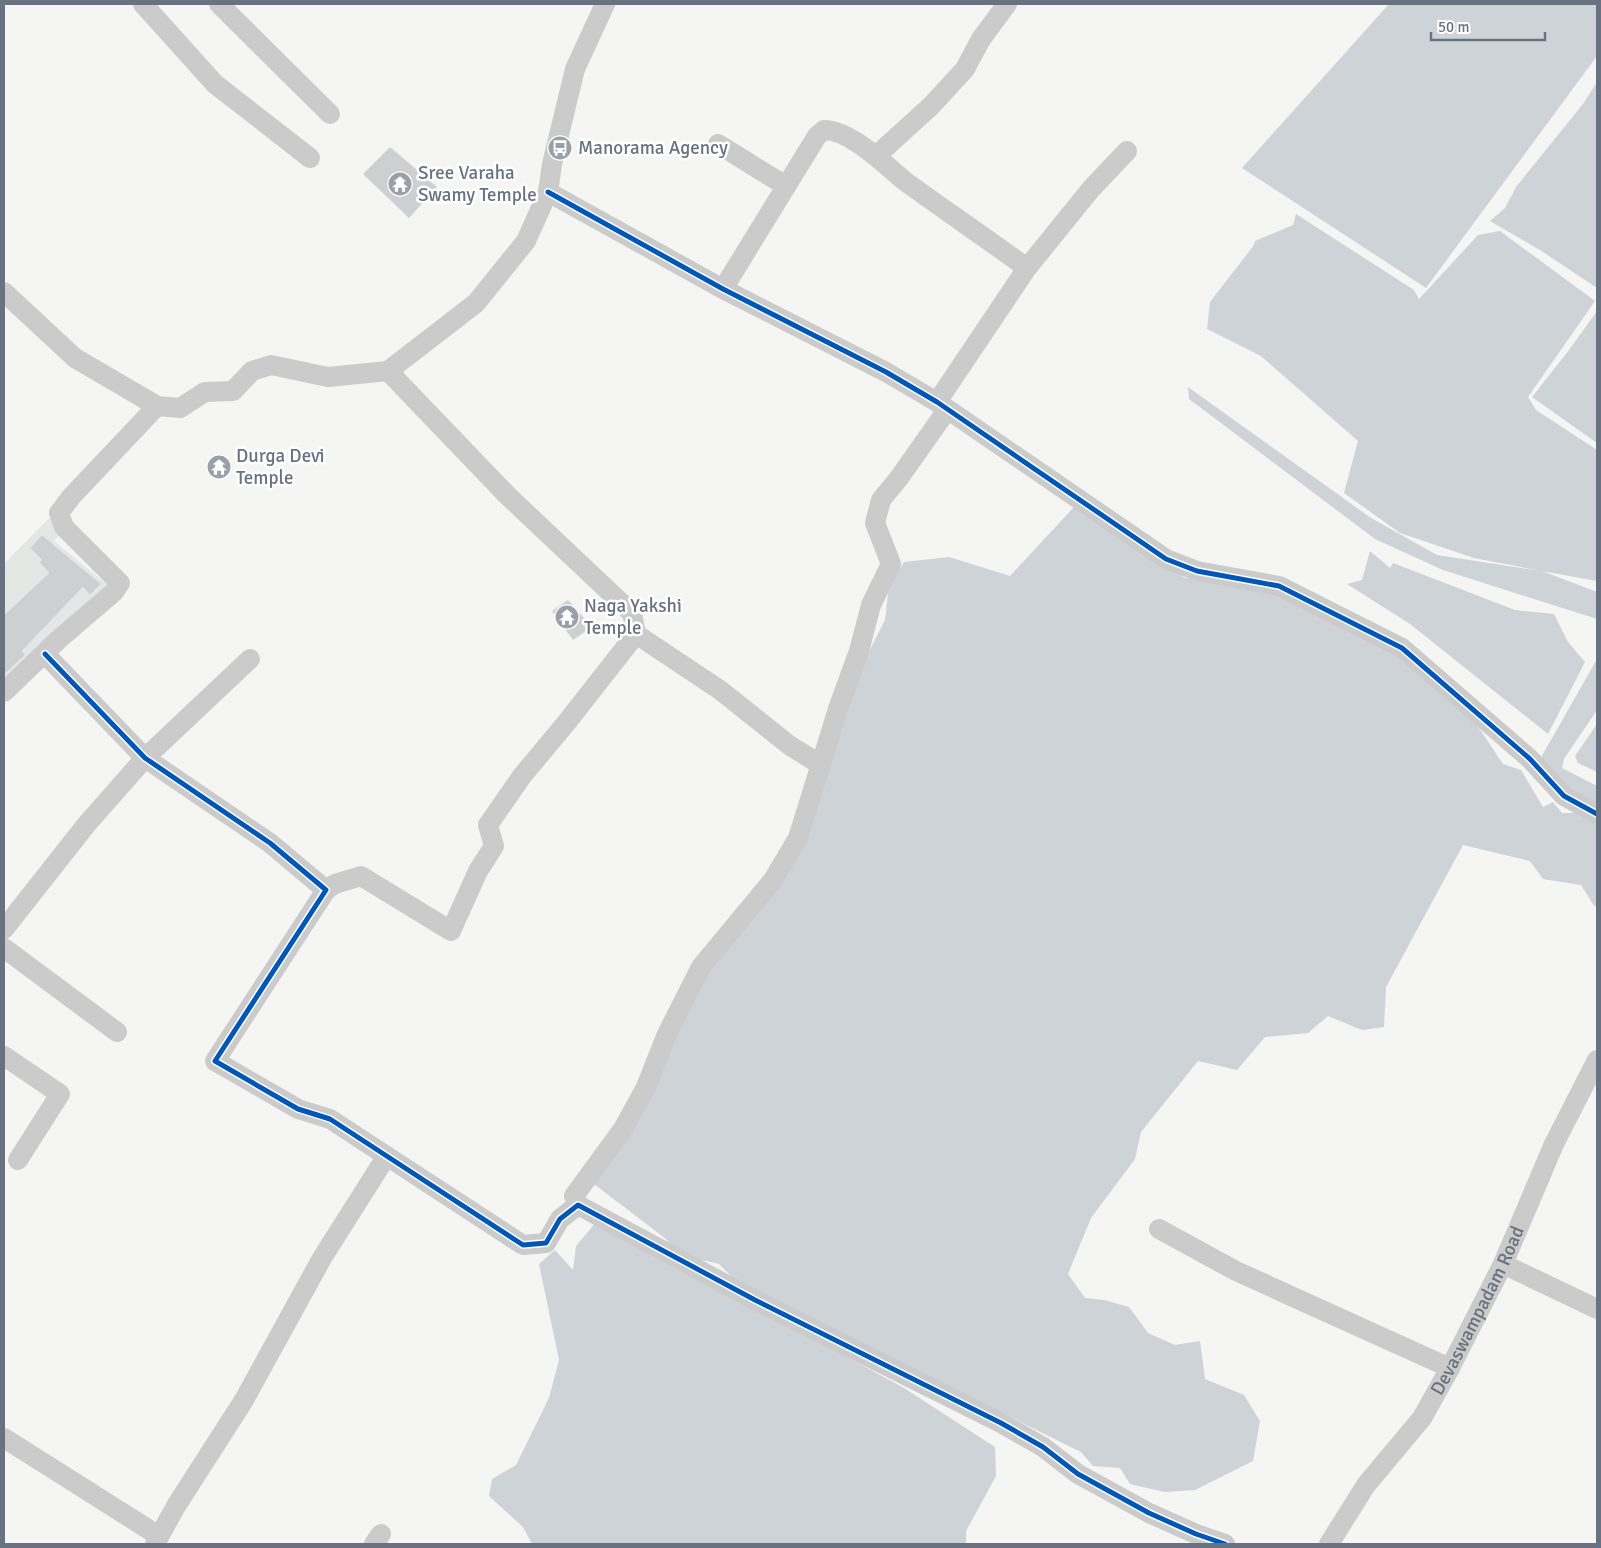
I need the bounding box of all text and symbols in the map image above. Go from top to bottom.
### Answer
scale bar [1431,10,1545,42]
text: 50 m [1438,18,1469,36]
bus stop icon: Manorama Agency [547,135,573,161]
place label: Manorama Agency [578,136,728,160]
place label: Sree Varaha Swamy Temple [418,161,537,207]
temple icon: Sree Varaha Swamy Temple [387,171,413,197]
place label: Durga Devi Temple [236,444,325,490]
temple icon: Durga Devi Temple [206,454,232,480]
place label: Naga Yakshi Temple [584,594,682,640]
temple icon: Naga Yakshi Temple [554,604,580,630]
street label: Devaswampadam Road [1425,1223,1530,1399]

